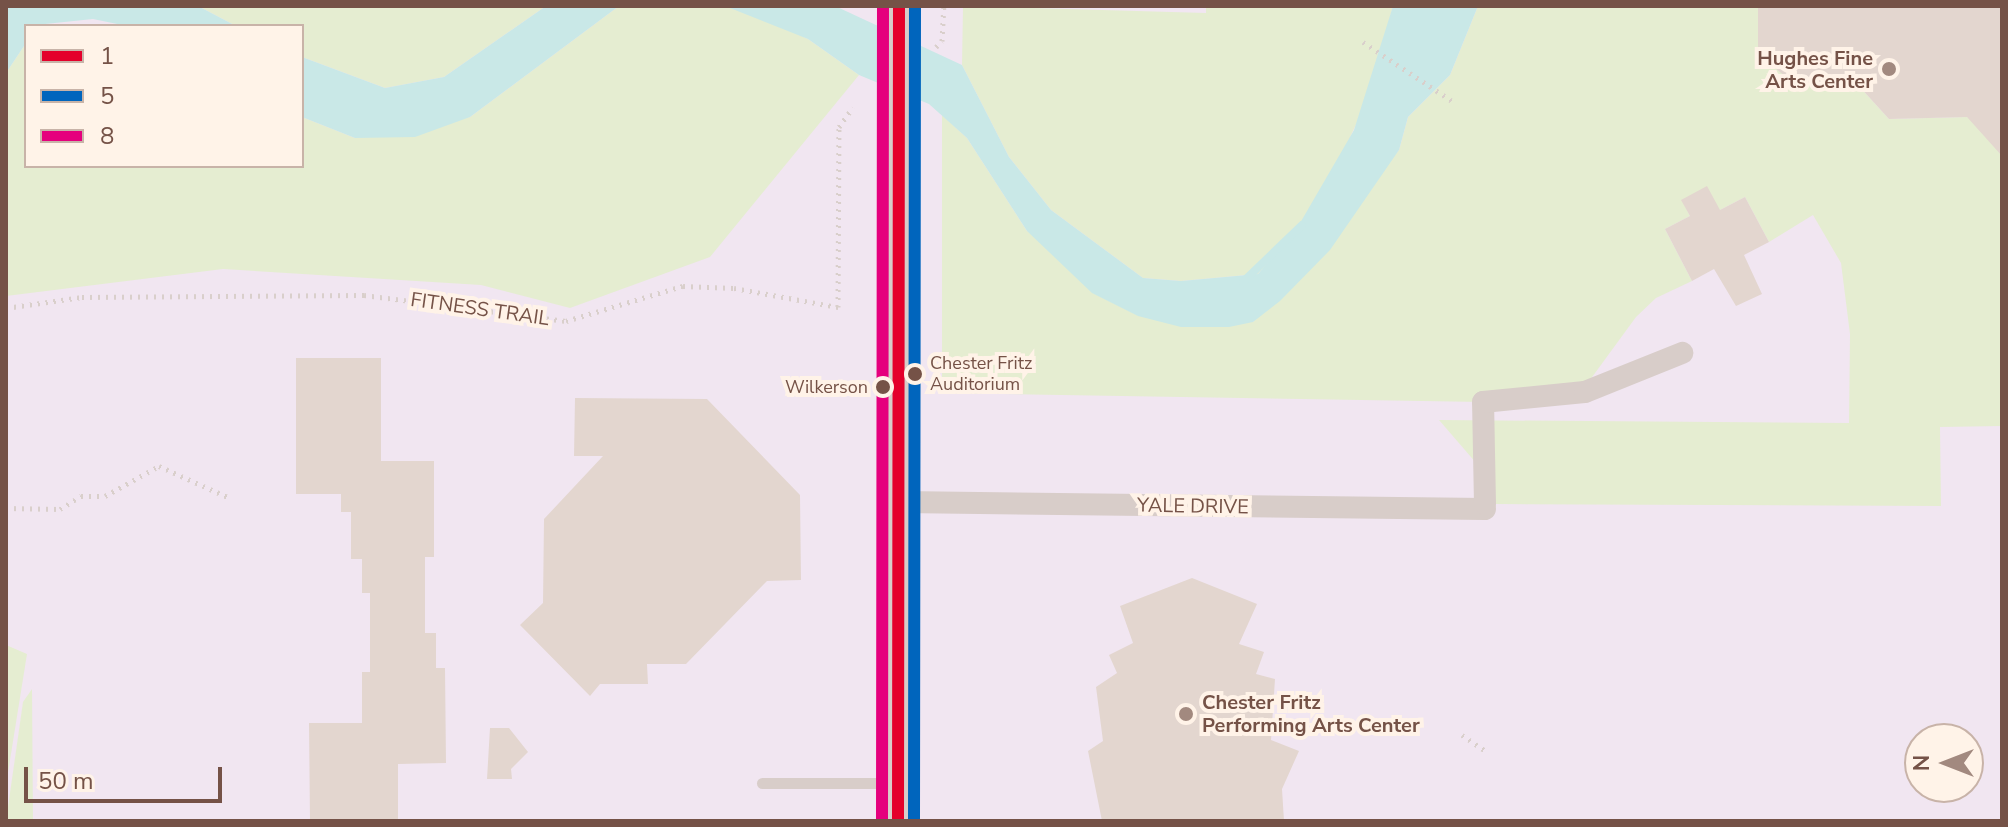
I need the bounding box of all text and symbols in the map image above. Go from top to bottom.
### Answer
legend [24,24,304,168]
text: 1 [100,40,114,72]
place label: Hughes Fine Arts Center [1757,46,1873,93]
marker: Hughes Fine Arts Center [1880,60,1898,78]
text: 5 [100,80,114,112]
text: 8 [100,120,114,152]
street label: FITNESS TRAIL [409,287,551,331]
place label: Chester Fritz Auditorium [930,353,1032,396]
marker: Chester Fritz Auditorium [907,366,923,382]
place label: Wilkerson [785,376,868,398]
marker: Wilkerson [875,379,891,395]
street label: YALE DRIVE [1137,493,1249,519]
place label: Chester Fritz Performing Arts Center [1202,690,1420,737]
marker: Chester Fritz Performing Arts Center [1177,705,1195,723]
north arrow [1904,723,1984,803]
scale bar [28,751,226,801]
text: N [1907,755,1937,771]
text: 50 m [38,765,94,797]

